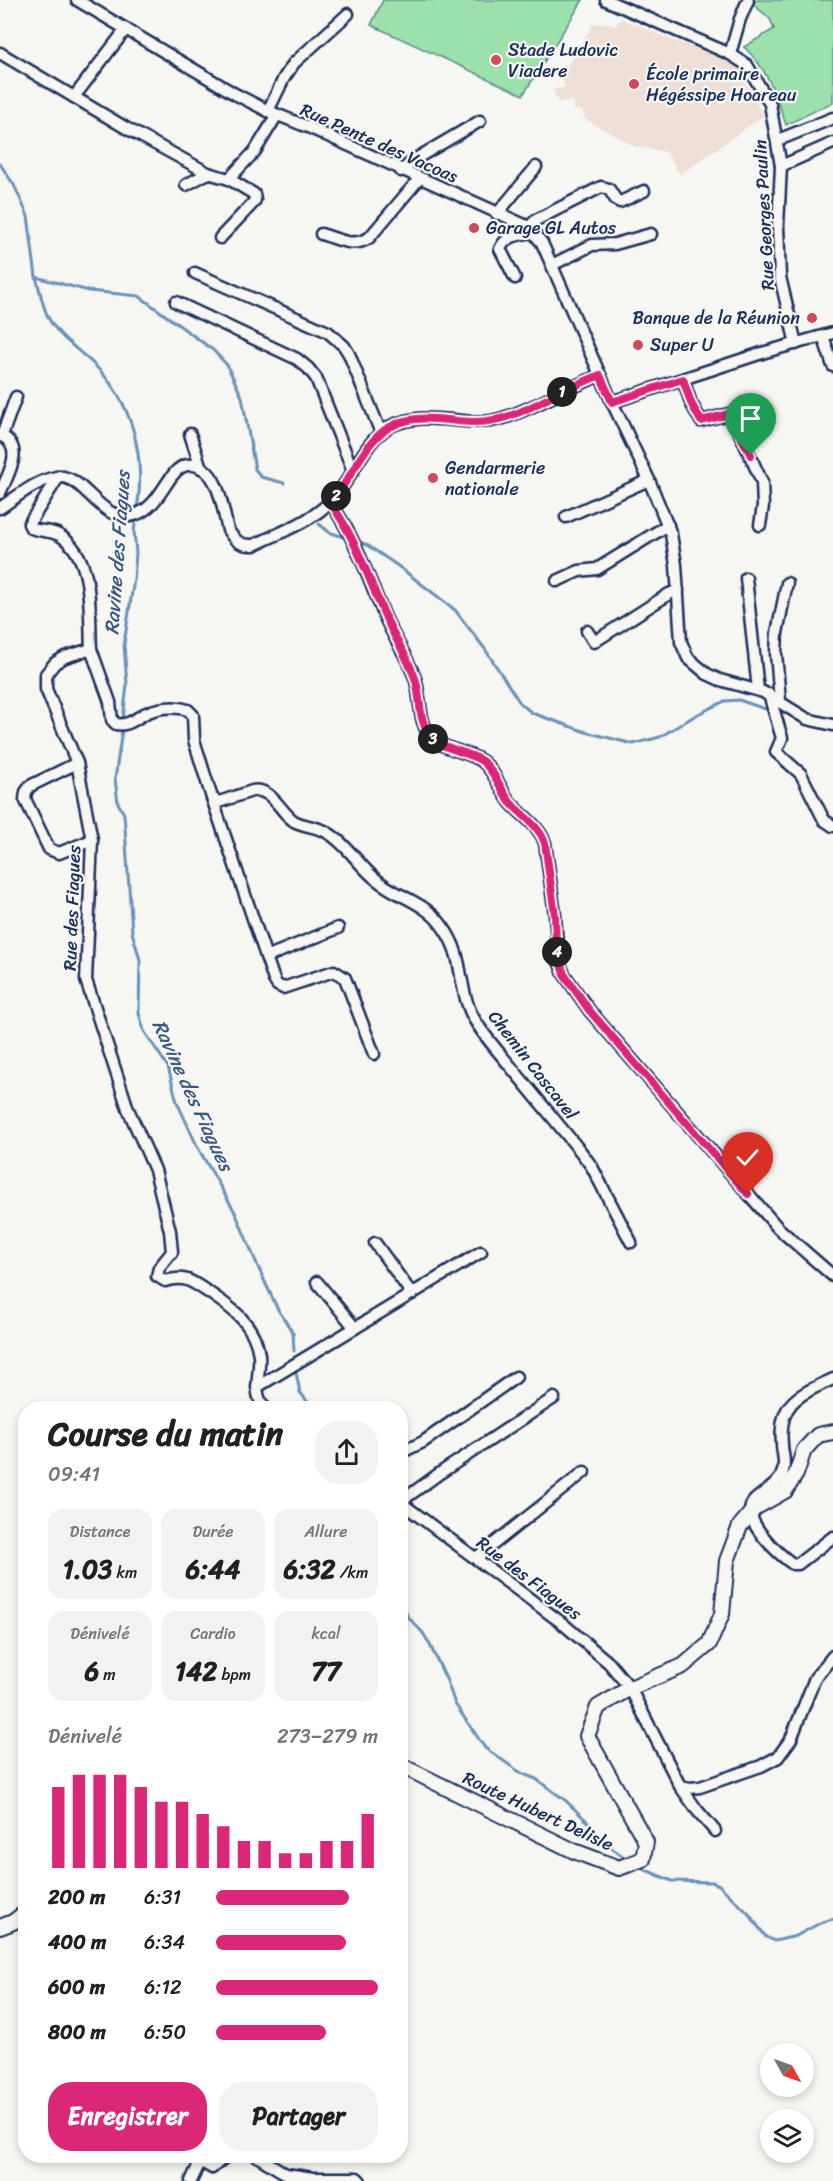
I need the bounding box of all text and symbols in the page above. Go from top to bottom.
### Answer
place label: Stade Ludovic Viadere [508,34,619,87]
marker: Stade Ludovic Viadere [489,53,503,67]
place label: École primaire Hégéssipe Hoareau [646,58,797,111]
marker: École primaire Hégéssipe Hoareau [627,77,641,91]
street label: Rue Pente des Vacoas [295,94,464,192]
street label: Rue Georges Paulin [744,139,784,291]
place label: Garage GL Autos [486,212,617,244]
marker: Garage GL Autos [467,221,481,235]
place label: Banque de la Réunion [632,302,800,334]
marker: Banque de la Réunion [805,311,819,325]
place label: Super U [650,329,715,361]
marker: Super U [631,338,645,352]
pin: 1 [547,377,577,407]
text: 1 [559,377,565,406]
pin [725,393,776,455]
icon: arrive [734,402,767,435]
place label: Gendarmerie nationale [445,452,545,505]
water label: Ravine des Fiagues [94,467,141,636]
marker: Gendarmerie nationale [426,471,440,485]
pin: 2 [321,481,351,511]
text: 2 [331,481,341,510]
pin: 3 [418,724,448,754]
text: 3 [429,724,437,753]
street label: Rue des Fiagues [54,844,90,971]
pin: 4 [542,937,572,967]
text: 4 [552,937,562,966]
street label: Chemin Cascavel [480,1003,587,1128]
water label: Ravine des Fiagues [142,1014,244,1179]
pin [722,1132,773,1194]
icon: check [731,1141,764,1174]
text: Course du matin [48,1405,283,1463]
button: share [315,1421,378,1484]
text: 09:41 [48,1457,100,1492]
text: Distance [70,1517,130,1546]
text: Durée [192,1517,234,1546]
text: Allure [305,1517,347,1546]
street label: Rue des Fiagues [469,1527,589,1629]
text: 1.03 [63,1546,112,1592]
text: 6:44 [185,1546,241,1592]
text: 6:32 [284,1546,336,1592]
text: km [112,1558,137,1587]
text: /km [336,1558,368,1587]
text: Dénivelé [70,1619,130,1648]
text: Cardio [190,1619,236,1648]
text: kcal [311,1619,341,1648]
text: 6 [84,1648,99,1694]
text: 142 [175,1648,217,1694]
text: 77 [311,1648,341,1694]
text: m [99,1660,116,1689]
text: bpm [217,1660,251,1689]
text: Dénivelé [48,1719,122,1754]
text: 273–279 m [277,1719,378,1754]
street label: Route Hubert Delisle [457,1762,619,1860]
text: 200 m [48,1880,105,1915]
text: 6:31 [144,1880,181,1915]
text: 400 m [48,1925,106,1960]
text: 6:34 [144,1925,185,1960]
text: 600 m [48,1970,105,2005]
text: 6:12 [144,1970,182,2005]
text: 800 m [48,2015,106,2050]
text: 6:50 [144,2015,186,2050]
north arrow [760,2043,814,2097]
map controls [760,2043,814,2163]
button: Enregistrer [48,2082,207,2151]
button: Partager [219,2082,378,2151]
button: layers [760,2109,814,2163]

